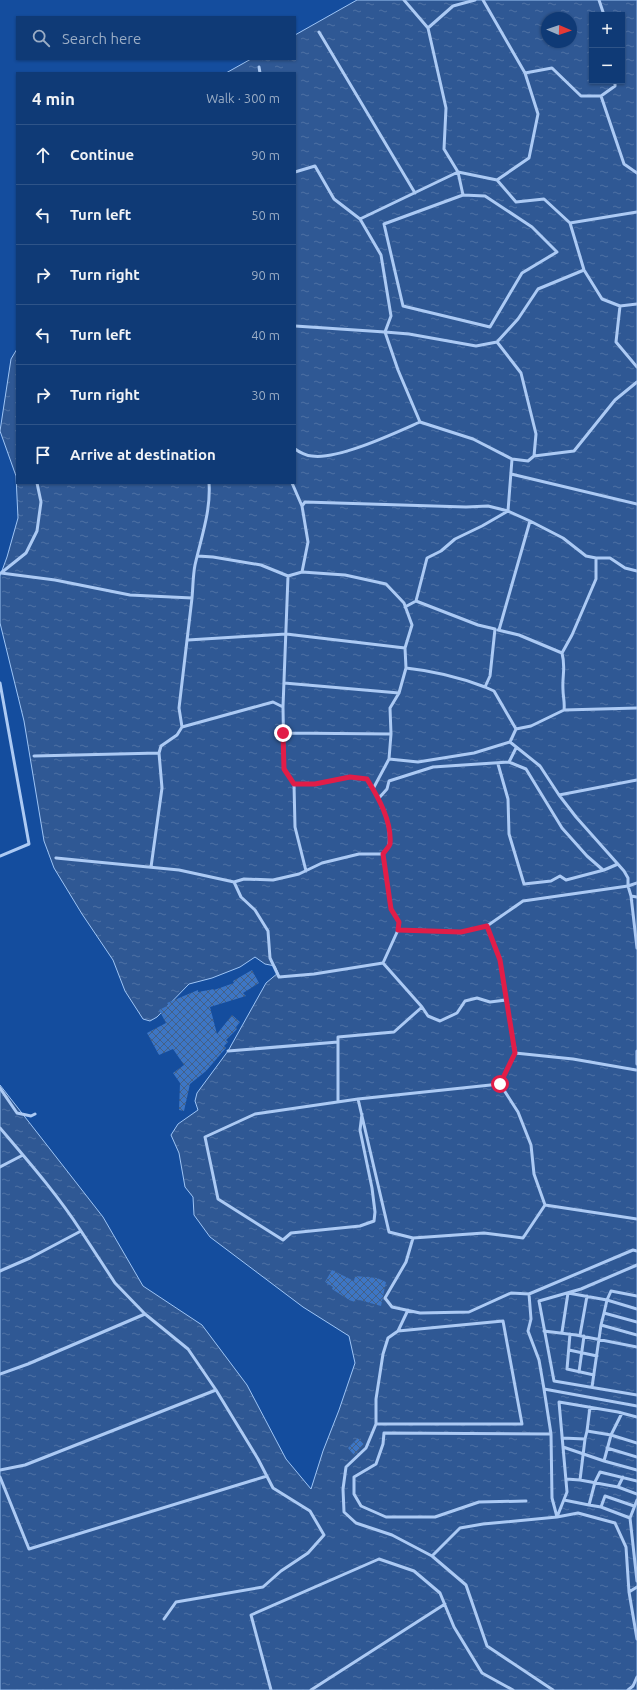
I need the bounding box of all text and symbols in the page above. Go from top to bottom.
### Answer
north arrow [541,12,577,48]
map controls [589,12,625,84]
button: + [589,12,625,48]
search box [16,16,296,60]
icon: search [30,27,52,49]
text: Search here [62,30,141,47]
button: − [589,48,625,84]
text: 4 min [32,89,75,108]
text: Walk · 300 m [206,91,280,105]
icon: ahead [32,144,54,166]
text: Continue [70,146,134,163]
text: 90 m [251,148,280,162]
icon: left [32,204,54,226]
text: Turn left [70,206,131,223]
text: 50 m [251,208,280,222]
icon: right [32,264,54,286]
text: Turn right [70,266,140,283]
text: 90 m [251,268,280,282]
icon: left [32,324,54,346]
text: Turn left [70,326,131,343]
text: 40 m [251,328,280,342]
icon: right [32,384,54,406]
text: Turn right [70,386,140,403]
text: 30 m [251,388,280,402]
icon: arrive [32,444,54,466]
text: Arrive at destination [70,446,216,463]
route end [274,724,292,742]
route start [491,1075,509,1093]

